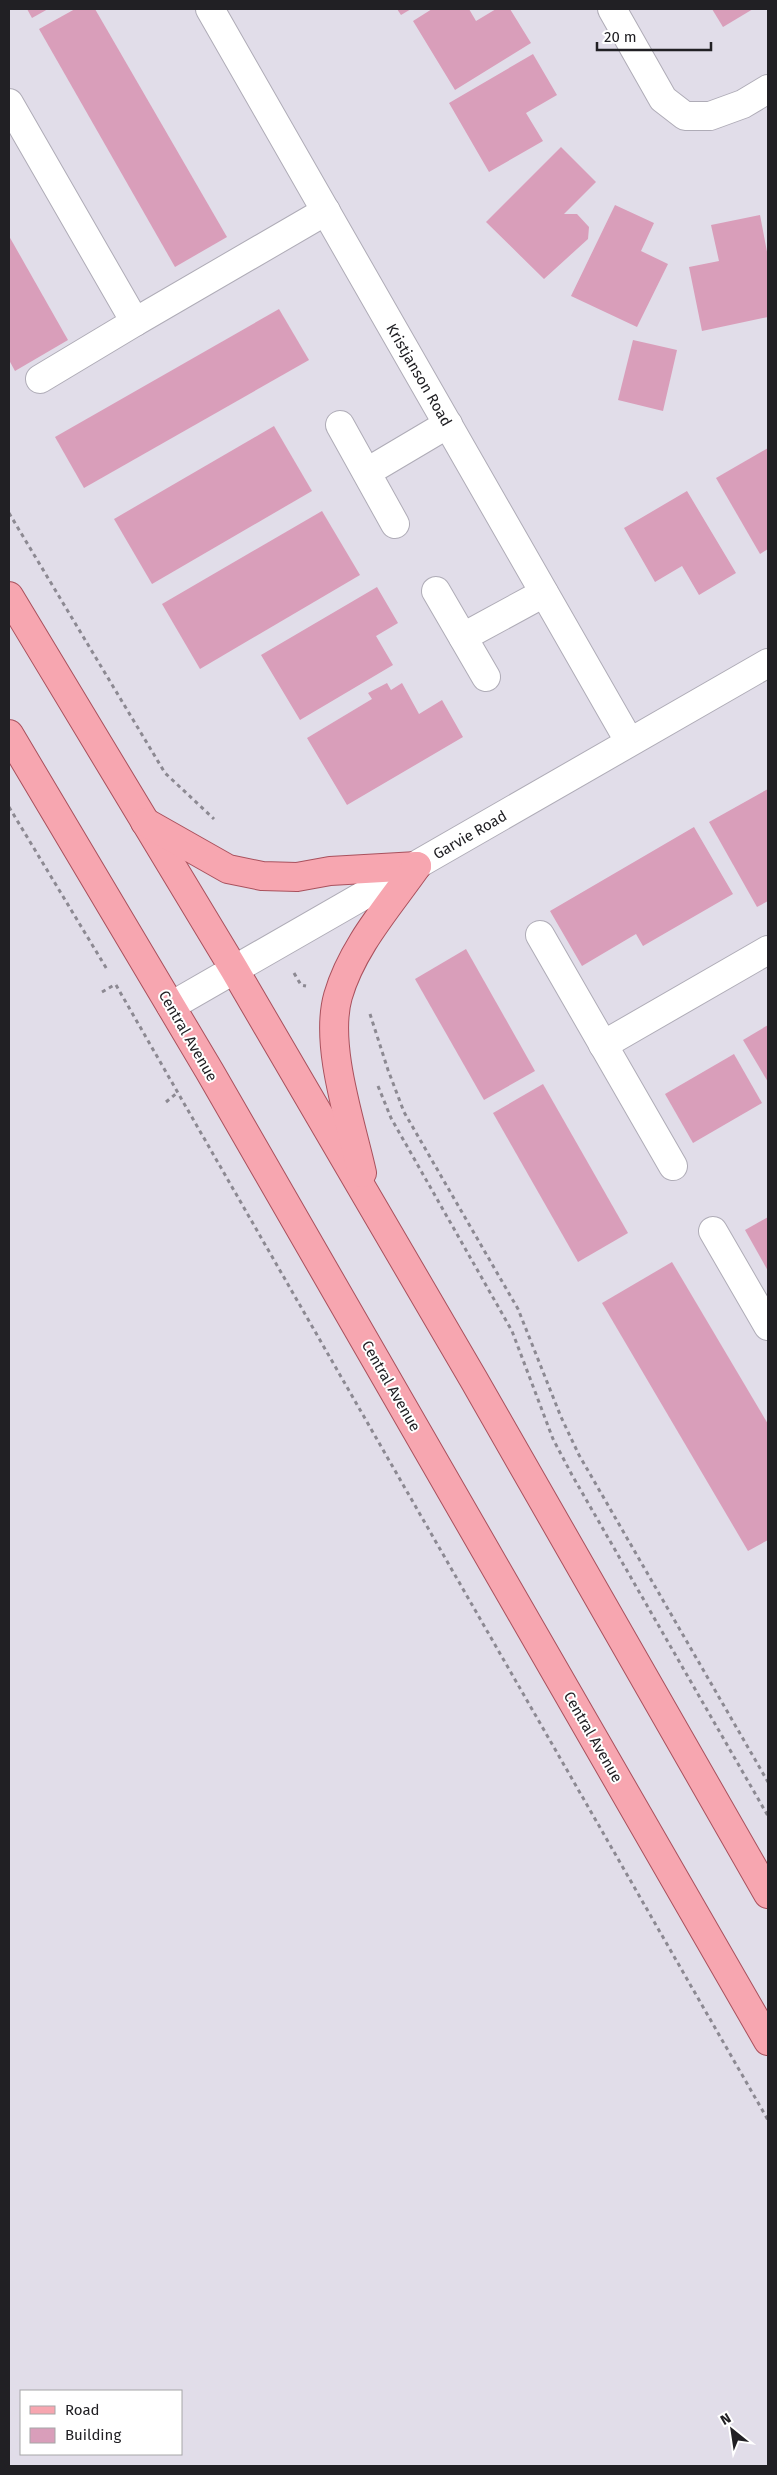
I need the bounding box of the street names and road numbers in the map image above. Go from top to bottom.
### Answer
street label: Kristjanson Road [382,320,456,430]
street label: Garvie Road [430,807,510,863]
street label: Central Avenue [155,987,221,1085]
street label: Central Avenue [358,1337,424,1435]
street label: Central Avenue [560,1688,626,1786]

